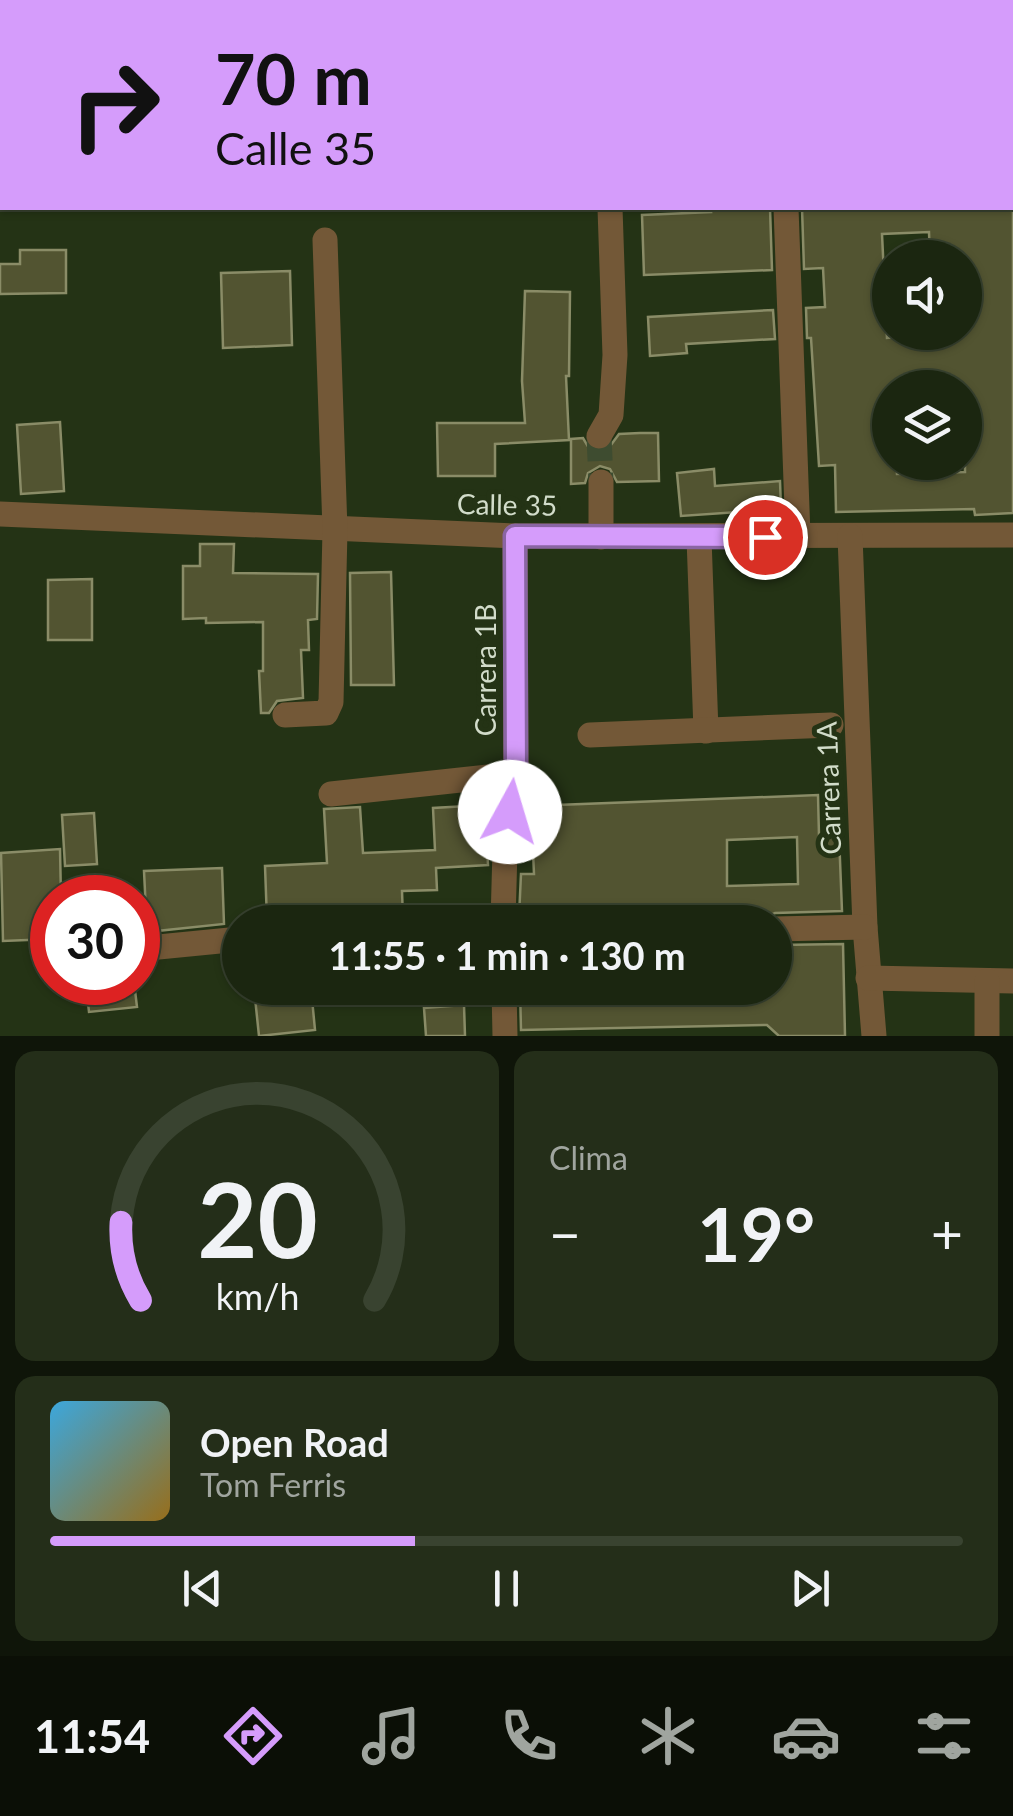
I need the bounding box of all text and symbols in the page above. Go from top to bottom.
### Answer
text: 70 m [215,36,372,120]
icon: right [50,40,180,170]
text: Calle 35 [215,121,376,175]
map controls [872,240,982,480]
button: sound [872,240,982,350]
button: layers [872,370,982,480]
street label: Calle 35 [457,486,557,522]
pin [723,495,808,580]
icon: arrive [738,510,793,565]
street label: Carrera 1B [468,604,502,736]
street label: Carrera 1A [809,721,847,855]
position arrow [458,760,562,864]
speed limit sign: 30 [30,875,160,1005]
text: 11:55 · 1 min · 130 m [328,932,686,978]
text: Clima [549,1138,628,1177]
text: 20 [197,1155,317,1280]
text: 19° [697,1188,815,1278]
text: − [549,1200,581,1266]
text: + [931,1200,963,1266]
text: km/h [215,1275,299,1318]
text: Open Road [200,1419,389,1465]
text: Tom Ferris [200,1465,346,1504]
icon: previous [175,1561,230,1616]
icon: pause [479,1561,534,1616]
icon: next [783,1561,838,1616]
icon: directions [218,1701,288,1771]
icon: music [356,1701,426,1771]
icon: phone [494,1701,564,1771]
icon: climate [633,1701,703,1771]
icon: car [771,1701,841,1771]
icon: filters [909,1701,979,1771]
text: 11:54 [34,1709,150,1763]

